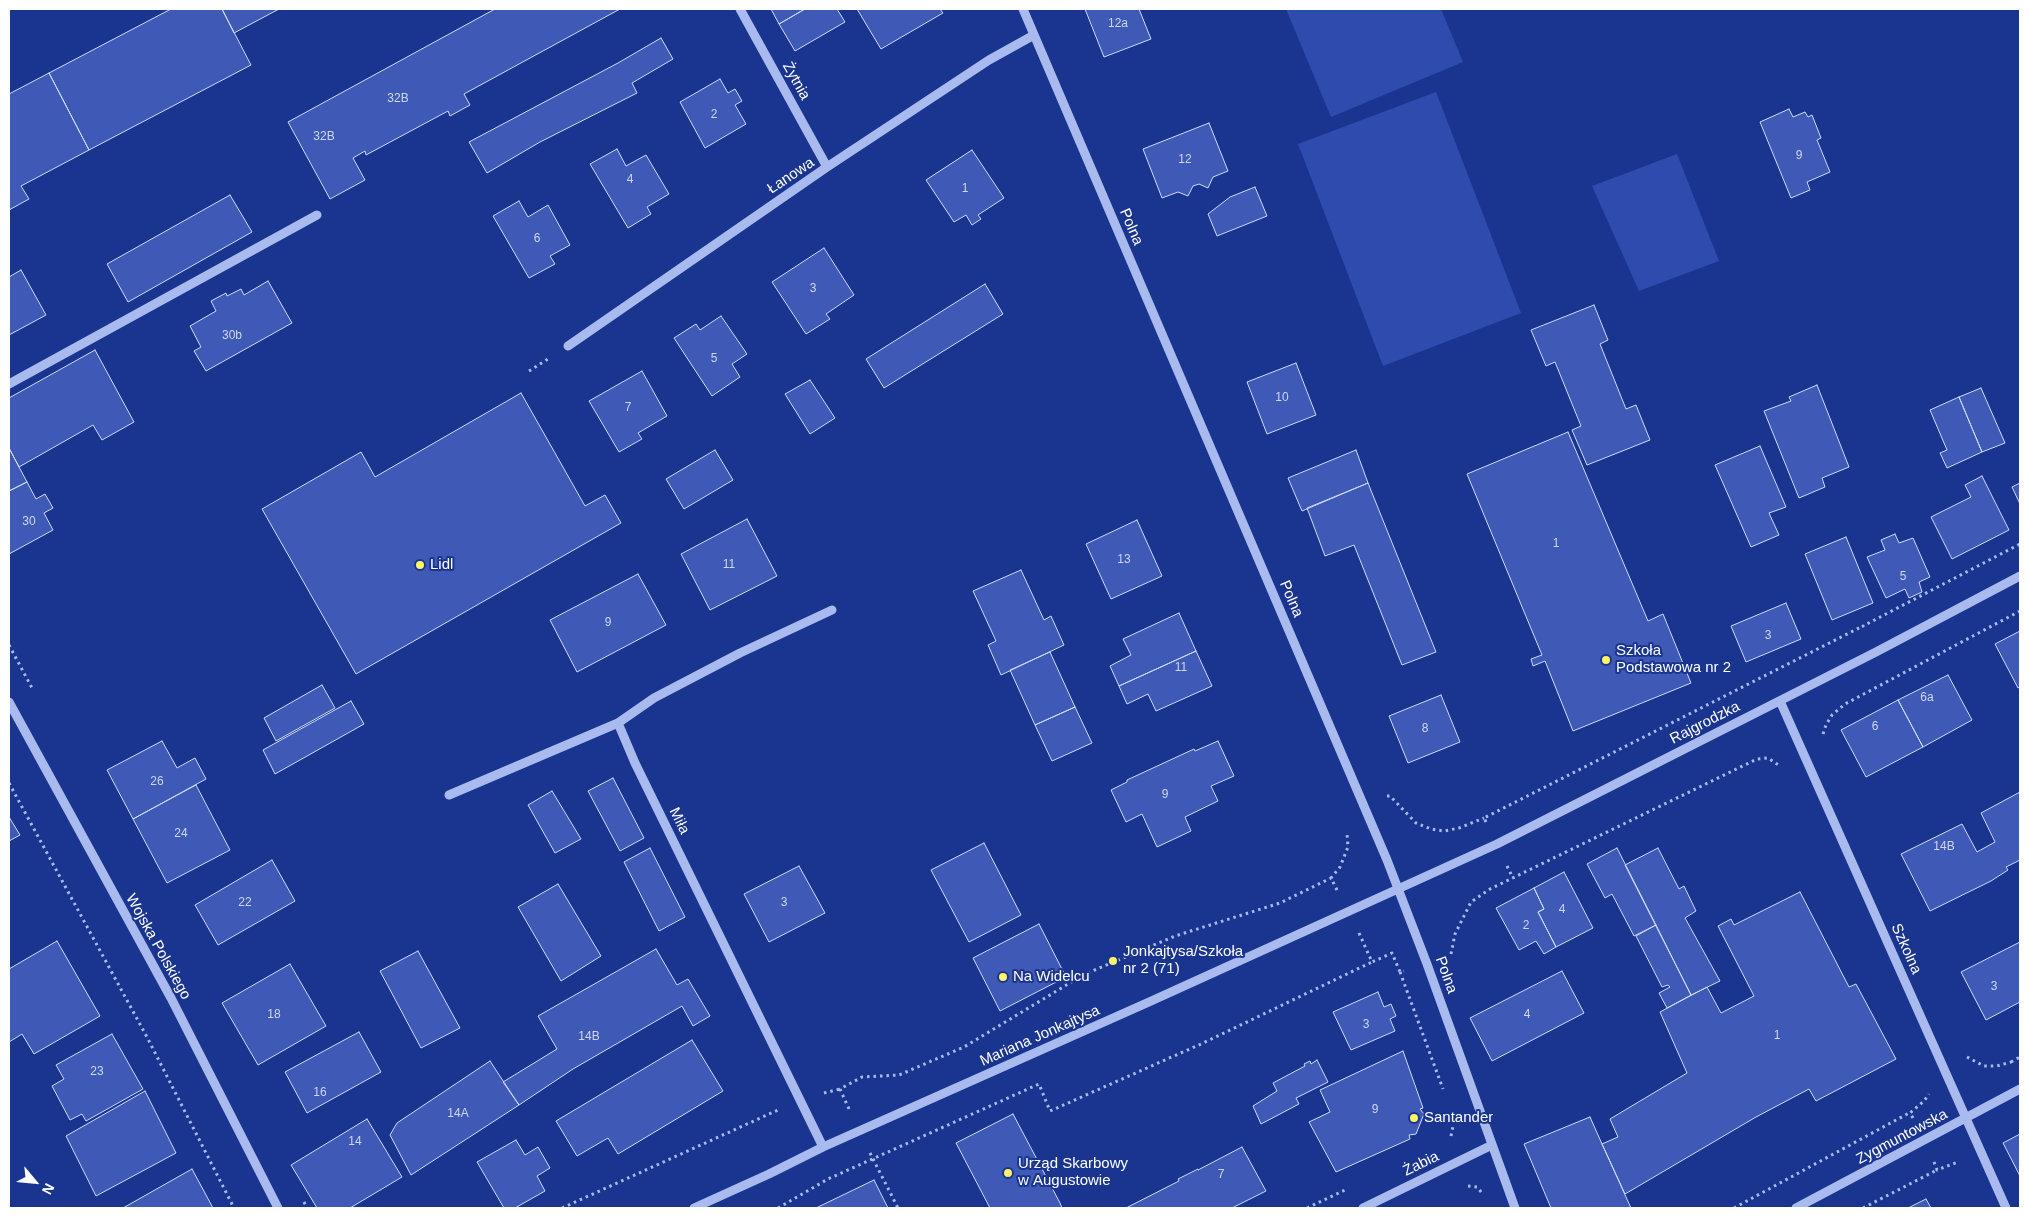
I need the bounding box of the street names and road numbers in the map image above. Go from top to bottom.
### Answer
street label: Żytnia [778,59,814,103]
street label: Łanowa [764,154,818,198]
street label: Polna [1115,206,1147,248]
street label: Polna [1275,578,1307,620]
street label: Rajgrodzka [1667,698,1743,748]
street label: Miła [665,805,693,837]
street label: Wojska Polskiego [121,891,195,1003]
street label: Szkolna [1887,921,1925,977]
street label: Polna [1431,954,1461,996]
street label: Mariana Jonkajtysa [977,1001,1103,1071]
street label: Zygmuntowska [1853,1105,1951,1169]
street label: Żabia [1400,1148,1442,1180]

